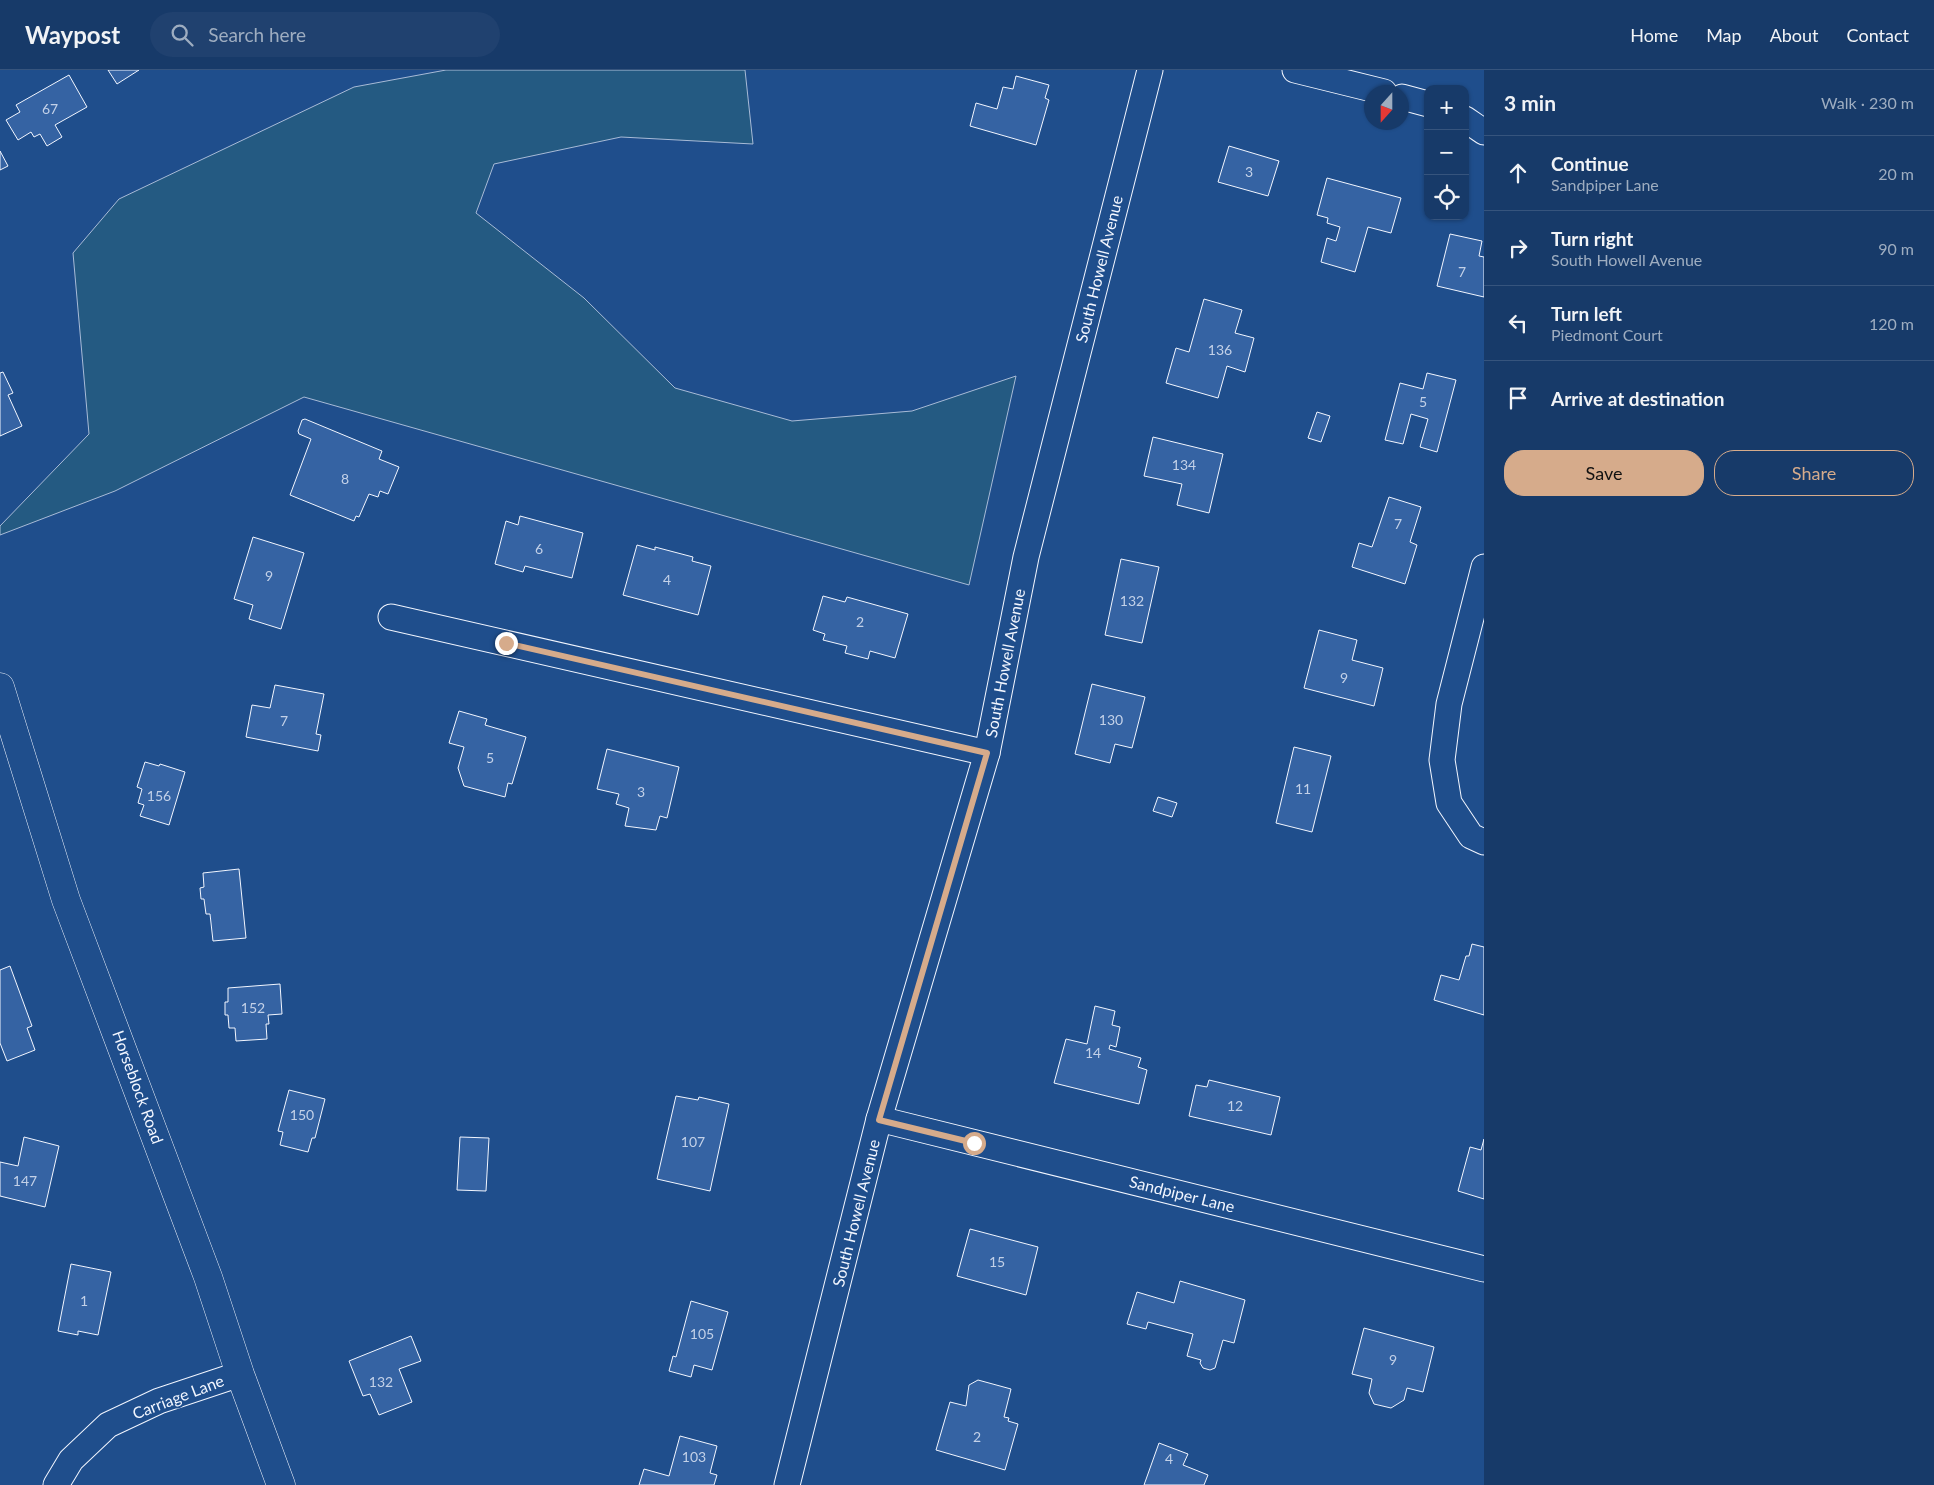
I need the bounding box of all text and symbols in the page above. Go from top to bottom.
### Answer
search box [150,12,500,57]
text: Waypost [25,20,120,49]
icon: search [168,21,196,49]
text: Search here [208,23,306,46]
text: Home [1630,24,1678,46]
text: Map [1706,24,1742,46]
text: About [1770,24,1819,46]
text: Contact [1847,24,1909,46]
north arrow [1364,85,1409,130]
map controls [1424,85,1469,220]
button: + [1424,85,1469,130]
text: 3 min [1504,90,1556,115]
text: Walk · 230 m [1821,93,1914,112]
house number: 67 [42,100,58,117]
button: − [1424,130,1469,175]
text: Continue [1551,152,1629,175]
icon: ahead [1504,159,1532,187]
house number: 3 [1245,163,1253,180]
text: 20 m [1878,164,1914,183]
button: locate [1424,175,1469,220]
text: Sandpiper Lane [1551,175,1659,194]
street label: South Howell Avenue [1071,193,1126,345]
text: Turn right [1551,227,1633,250]
icon: right [1504,234,1532,262]
text: 90 m [1878,239,1914,258]
text: South Howell Avenue [1551,250,1702,269]
house number: 7 [1458,263,1466,280]
text: Turn left [1551,302,1622,325]
icon: left [1504,309,1532,337]
text: 120 m [1869,314,1914,333]
text: Piedmont Court [1551,325,1663,344]
house number: 136 [1208,341,1232,358]
icon: arrive [1504,384,1532,412]
text: Arrive at destination [1551,387,1724,410]
house number: 5 [1419,393,1427,410]
button: Save [1504,450,1704,496]
button: Share [1714,450,1914,496]
house number: 134 [1172,456,1196,473]
house number: 8 [341,470,349,487]
house number: 7 [1394,515,1402,532]
house number: 6 [535,540,543,557]
house number: 9 [265,567,273,584]
house number: 4 [663,571,671,588]
street label: South Howell Avenue [981,587,1028,739]
house number: 132 [1120,592,1144,609]
house number: 2 [856,613,864,630]
route end [495,632,518,655]
house number: 9 [1340,669,1348,686]
house number: 130 [1099,711,1123,728]
house number: 7 [280,712,288,729]
house number: 5 [486,749,494,766]
house number: 11 [1295,780,1311,797]
house number: 3 [637,783,645,800]
house number: 156 [147,787,171,804]
house number: 152 [241,999,265,1016]
street label: Horseblock Road [109,1027,168,1146]
house number: 14 [1085,1044,1101,1061]
house number: 12 [1227,1097,1243,1114]
house number: 150 [290,1106,314,1123]
route start [963,1132,986,1155]
house number: 107 [681,1133,705,1150]
street label: South Howell Avenue [828,1137,883,1289]
street label: Sandpiper Lane [1128,1171,1237,1216]
house number: 147 [13,1172,37,1189]
house number: 15 [989,1253,1005,1270]
house number: 1 [80,1292,88,1309]
house number: 105 [690,1325,714,1342]
house number: 9 [1389,1351,1397,1368]
street label: Carriage Lane [129,1370,226,1423]
house number: 132 [369,1373,393,1390]
house number: 2 [973,1428,981,1445]
house number: 103 [682,1448,706,1465]
house number: 4 [1165,1450,1173,1467]

